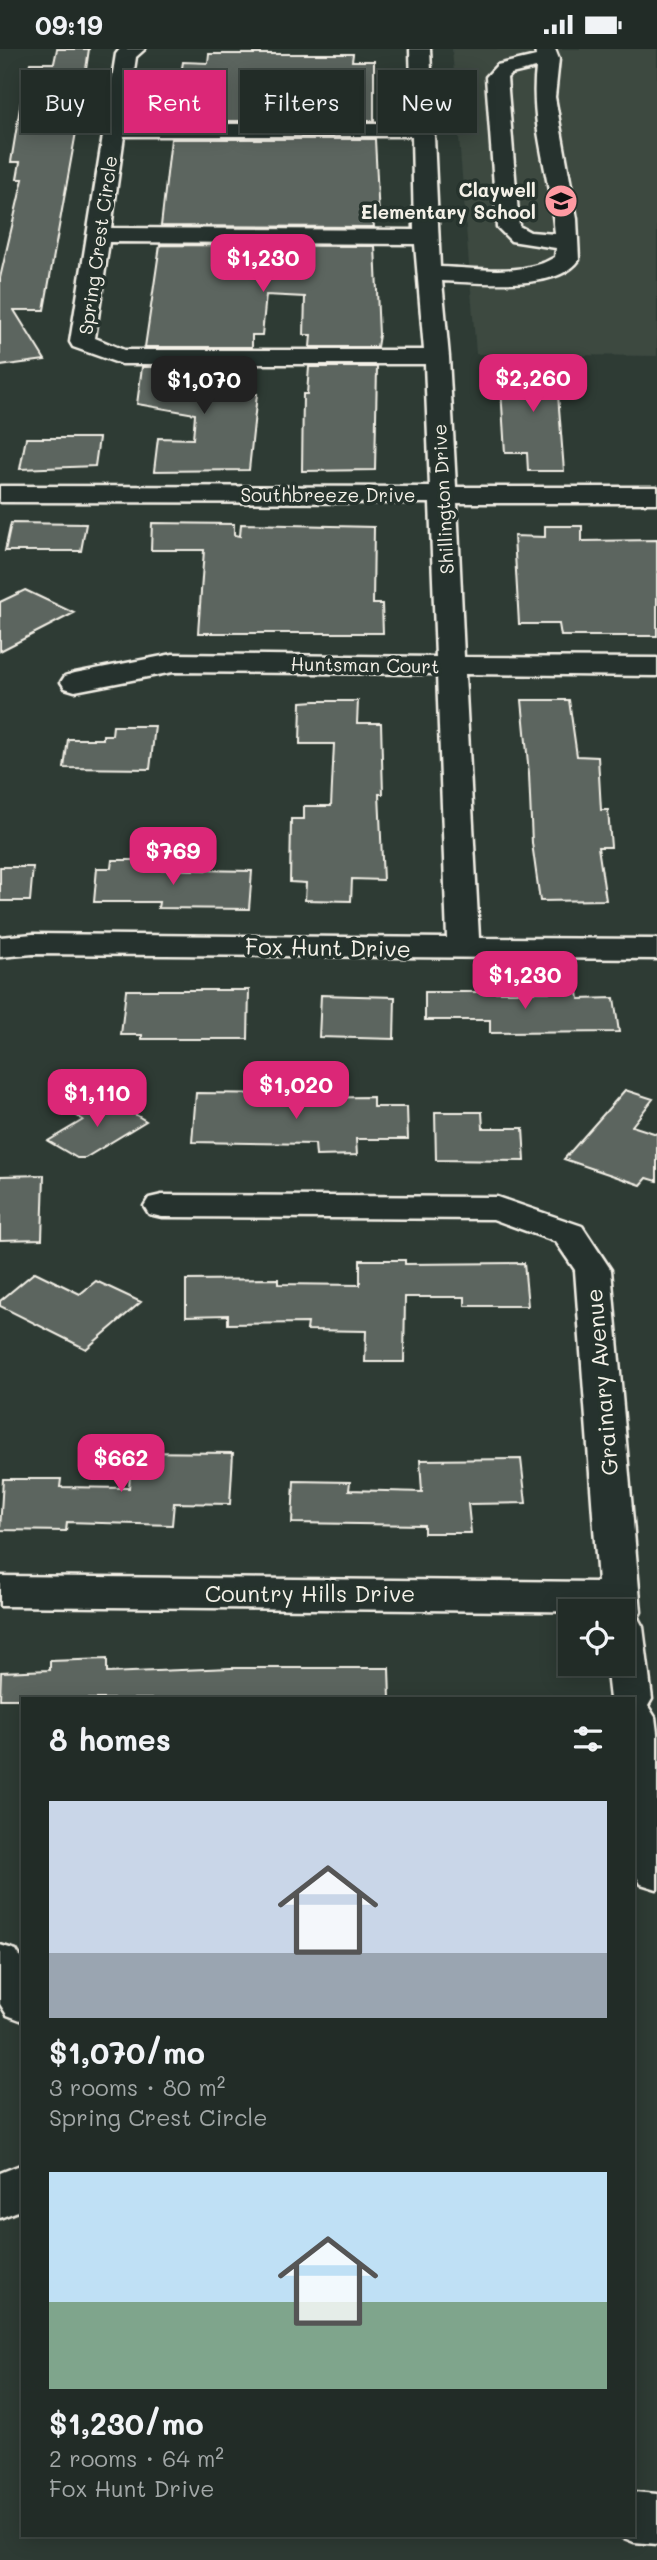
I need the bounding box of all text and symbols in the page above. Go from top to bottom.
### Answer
text: 09:19 [35,8,103,42]
chip: Buy [21,70,110,133]
chip: Rent [124,70,226,133]
chip: Filters [240,70,364,133]
chip: New [378,70,477,133]
street label: Spring Crest Circle [73,154,122,336]
place label: Claywell Elementary School [360,177,536,224]
school or university icon: Claywell Elementary School [542,182,580,220]
pin: $1,230 [206,235,320,294]
text: $1,230 [227,242,299,272]
pin: $2,260 [476,355,590,414]
pin: $1,070 [147,357,261,416]
text: $2,260 [495,362,571,392]
text: $1,070 [167,364,241,394]
street label: Shillington Drive [426,423,459,575]
street label: Southbreeze Drive [240,482,416,507]
street label: Huntsman Court [290,651,440,678]
pin: $769 [132,827,214,887]
text: $769 [146,835,200,865]
street label: Fox Hunt Drive [245,931,411,963]
pin: $1,230 [468,951,582,1011]
text: $1,230 [489,959,561,989]
pin: $1,020 [239,1061,353,1121]
pin: $1,110 [40,1069,154,1129]
text: $1,020 [259,1069,333,1099]
text: $1,110 [64,1077,130,1107]
street label: Grainary Avenue [578,1287,624,1477]
pin: $662 [80,1435,162,1494]
text: $662 [94,1442,148,1472]
street label: Country Hills Drive [205,1578,415,1608]
map controls [558,1599,635,1676]
button: locate [558,1599,635,1676]
text: 8 homes [49,1719,171,1759]
icon: filters [569,1720,607,1758]
icon: home [265,1847,391,1973]
text: $1,070/mo [49,2032,205,2072]
text: 3 rooms · 80 m² [49,2072,225,2102]
text: Spring Crest Circle [49,2102,268,2132]
icon: home [265,2218,391,2344]
text: $1,230/mo [49,2403,204,2443]
text: 2 rooms · 64 m² [49,2443,224,2473]
text: Fox Hunt Drive [49,2473,215,2503]

